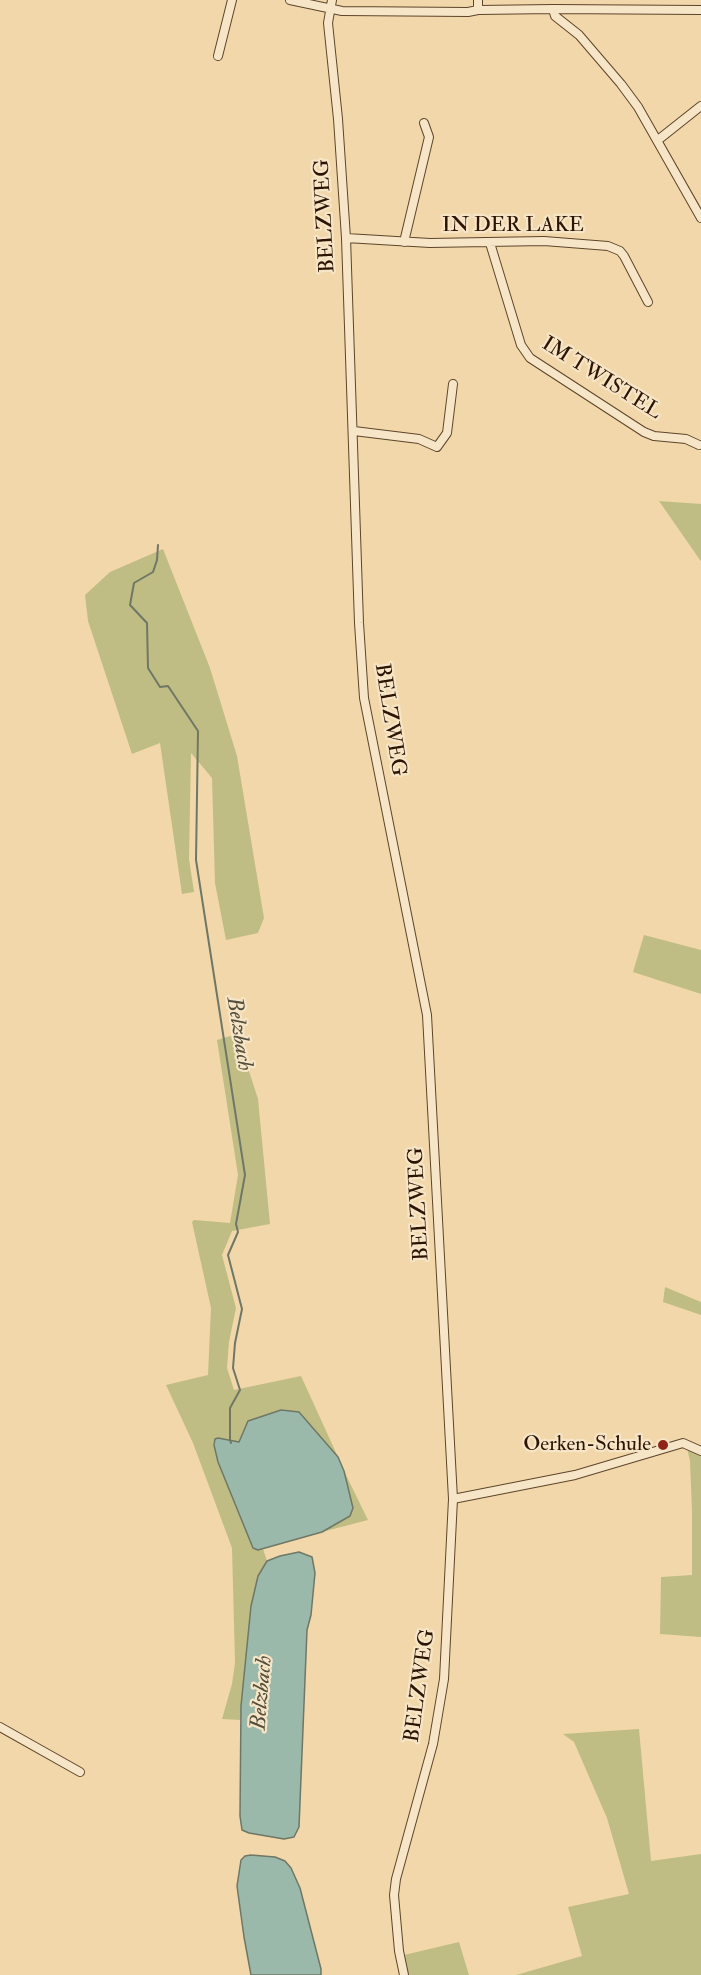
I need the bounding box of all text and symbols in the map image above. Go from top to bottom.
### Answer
street label: BELZWEG [310,158,342,274]
street label: IN DER LAKE [442,213,584,239]
street label: IM TWISTEL [536,332,666,426]
street label: BELZWEG [368,662,410,778]
water label: Belzbach [219,995,257,1073]
street label: BELZWEG [404,1146,436,1262]
place label: Oerken-Schule [523,1432,651,1458]
marker: Oerken-Schule [656,1438,670,1452]
street label: BELZWEG [401,1628,441,1744]
water label: Belzbach [247,1655,279,1731]

